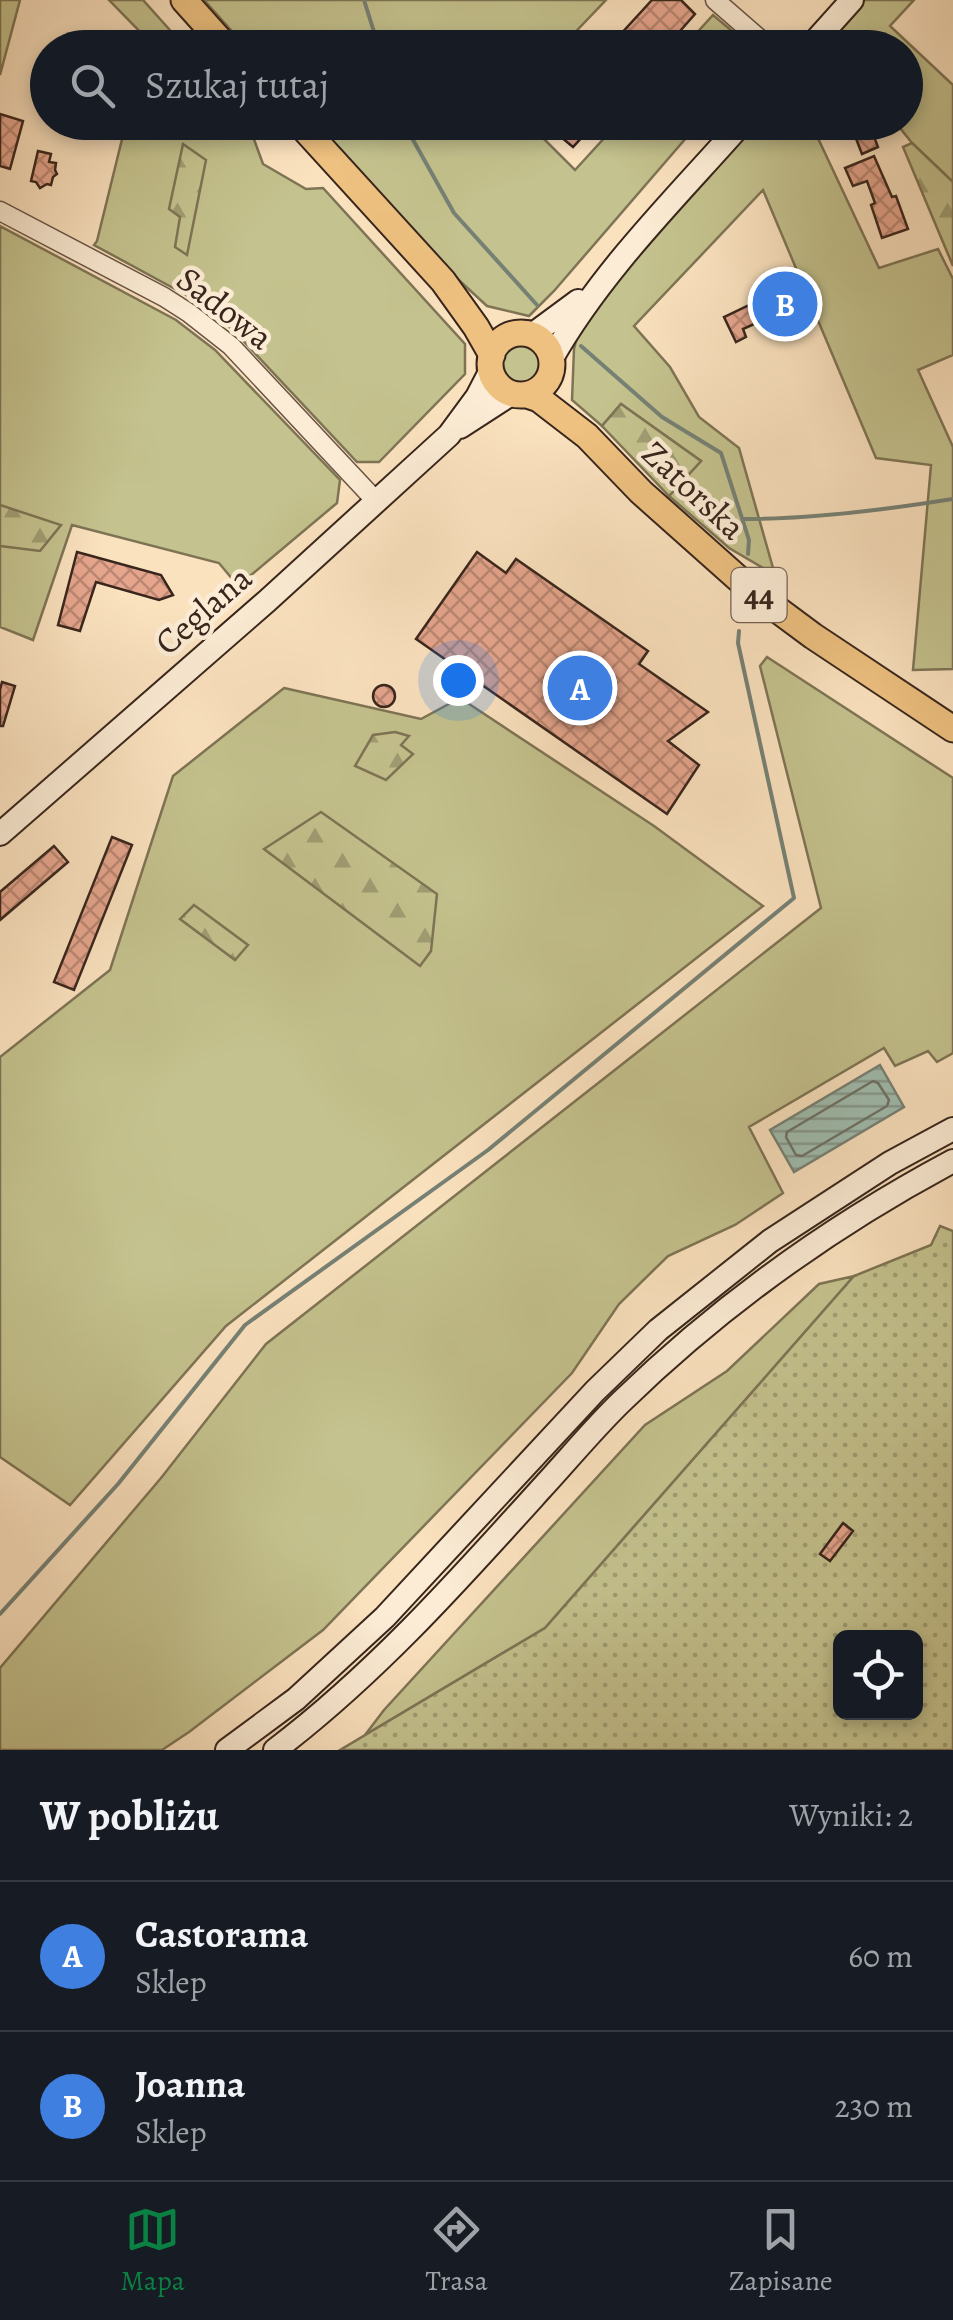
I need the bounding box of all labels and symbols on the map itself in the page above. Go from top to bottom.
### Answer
street label: Sadowa [167,255,284,361]
pin: B [752,266,818,342]
street label: Zatorska [632,430,757,551]
street label: Ceglana [144,554,262,666]
road number: 44 [732,568,786,622]
pin: A [548,650,612,726]
your location [433,655,484,706]

